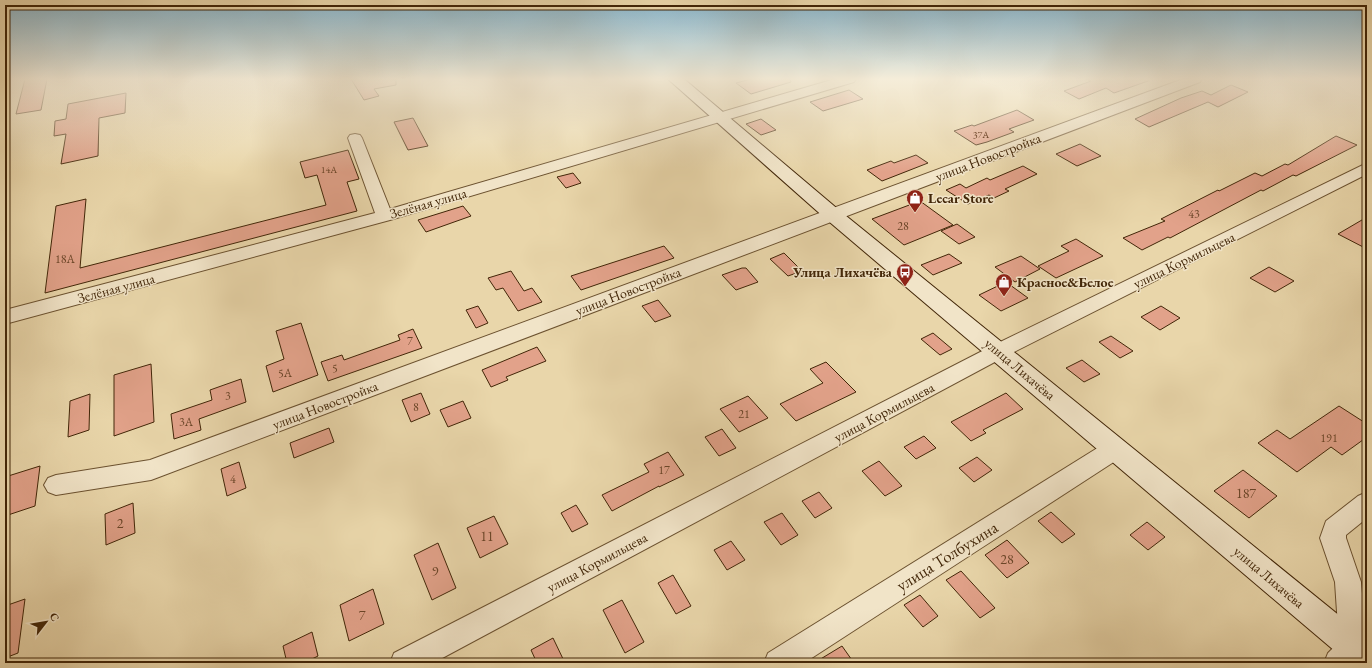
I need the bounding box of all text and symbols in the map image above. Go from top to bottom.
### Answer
street label: улица Новостройка [933,128,1044,185]
house number: 37А [973,128,989,141]
house number: 14А [321,163,337,176]
street label: Зелёная улица [387,183,469,223]
shop icon: Lecar Store [905,188,925,213]
place label: Lecar Store [928,189,994,207]
house number: 43 [1188,206,1200,222]
house number: 28 [897,218,909,234]
street label: улица Кормильцева [1130,227,1238,292]
house number: 18А [55,251,76,267]
street label: улица Новостройка [573,262,684,319]
bus stop icon: Улица Лихачёва [895,262,915,287]
place label: Улица Лихачёва [792,263,893,281]
street label: Зелёная улица [75,269,157,307]
shop icon: Красное&Белое [994,272,1014,297]
place label: Красное&Белое [1017,273,1114,291]
house number: 7 [407,333,413,349]
street label: улица Лихачёва [981,334,1059,404]
house number: 5 [332,360,338,376]
house number: 5А [278,365,293,381]
street label: улица Новостройка [270,376,381,433]
street label: улица Кормильцева [831,378,938,446]
house number: 3 [225,388,231,404]
house number: 8 [413,399,419,415]
house number: 21 [738,406,750,422]
house number: 3А [179,414,194,430]
house number: 191 [1320,430,1338,446]
house number: 17 [658,462,670,478]
house number: 4 [230,471,236,487]
house number: 187 [1236,484,1256,502]
house number: 2 [117,514,124,532]
street label: улица Толбухина [892,516,1002,596]
house number: 11 [480,527,494,545]
street label: улица Кормильцева [544,528,651,596]
street label: улица Лихачёва [1230,542,1308,612]
house number: 28 [1000,550,1014,568]
house number: 9 [432,562,439,580]
north arrow [26,602,66,642]
house number: 7 [359,606,366,624]
text: С [47,610,63,624]

